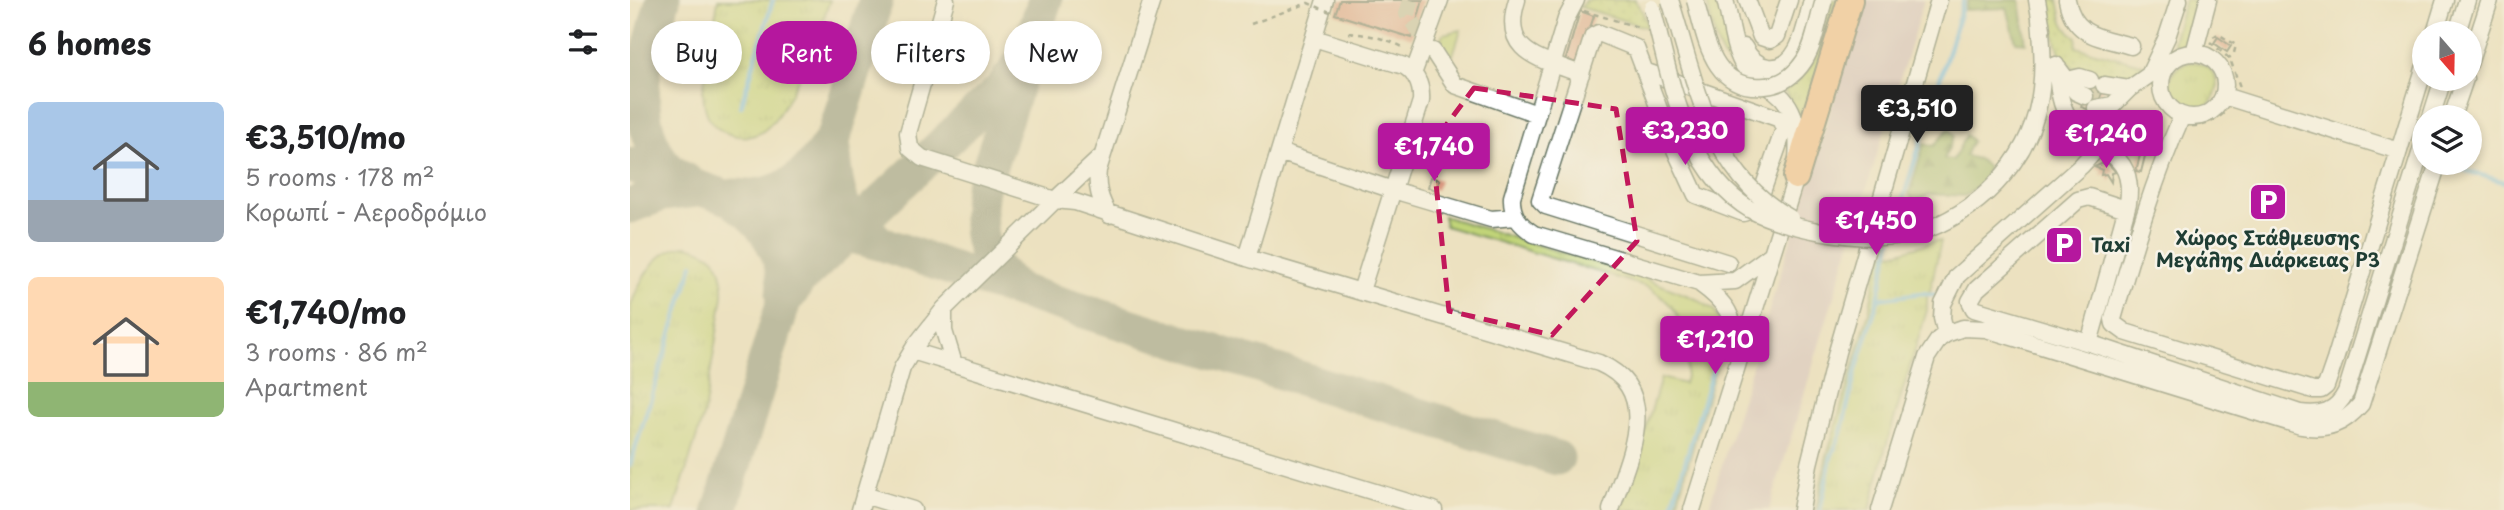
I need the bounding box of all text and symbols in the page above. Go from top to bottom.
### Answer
text: 6 homes [28,20,151,65]
chip: Buy [651,21,742,84]
chip: Rent [756,21,857,84]
chip: Filters [871,21,990,84]
chip: New [1004,21,1102,84]
north arrow [2412,21,2482,91]
map controls [2412,21,2482,175]
icon: filters [564,23,602,61]
pin: €3,510 [1860,86,1974,145]
text: €3,510 [1877,90,1957,125]
button: layers [2412,105,2482,175]
pin: €3,230 [1628,108,1742,167]
pin: €1,240 [2049,110,2163,170]
text: €3,230 [1642,112,1728,147]
text: €3,510/mo [245,114,406,159]
text: €1,240 [2065,115,2147,150]
pin: €1,740 [1377,124,1491,183]
text: €1,740 [1394,128,1474,163]
icon: home [84,130,168,214]
text: 5 rooms · 178 m² [245,159,435,194]
parking icon: Χώρος Στάθμευσης Μεγάλης Διάρκειας P3 [2247,181,2289,223]
text: Κορωπί - Αεροδρόμιο [245,194,487,229]
pin: €1,450 [1819,198,1933,257]
text: €1,450 [1835,202,1917,237]
place label: Χώρος Στάθμευσης Μεγάλης Διάρκειας P3 [2156,223,2380,273]
parking icon: Taxi [2043,224,2085,266]
place label: Taxi [2091,230,2130,258]
text: €1,740/mo [245,289,406,334]
icon: home [84,305,168,389]
pin: €1,210 [1658,316,1772,376]
text: €1,210 [1676,321,1754,356]
text: 3 rooms · 86 m² [245,334,428,369]
text: Apartment [245,369,368,404]

